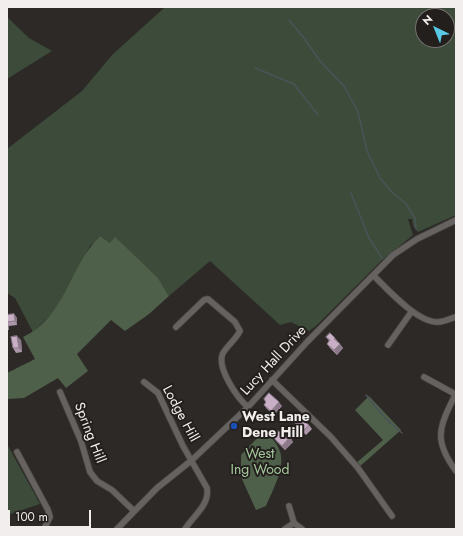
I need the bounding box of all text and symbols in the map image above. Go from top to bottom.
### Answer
north arrow [415,8,455,48]
text: N [419,11,436,29]
street label: Lucy Hall Drive [238,323,310,399]
street label: Lodge Hill [158,383,202,445]
street label: Spring Hill [70,400,108,466]
place label: West Lane Dene Hill [242,410,310,442]
marker: West Lane Dene Hill [229,421,239,431]
park label: West Ing Wood [231,447,289,480]
scale bar [10,502,93,528]
text: 100 m [15,508,48,526]

